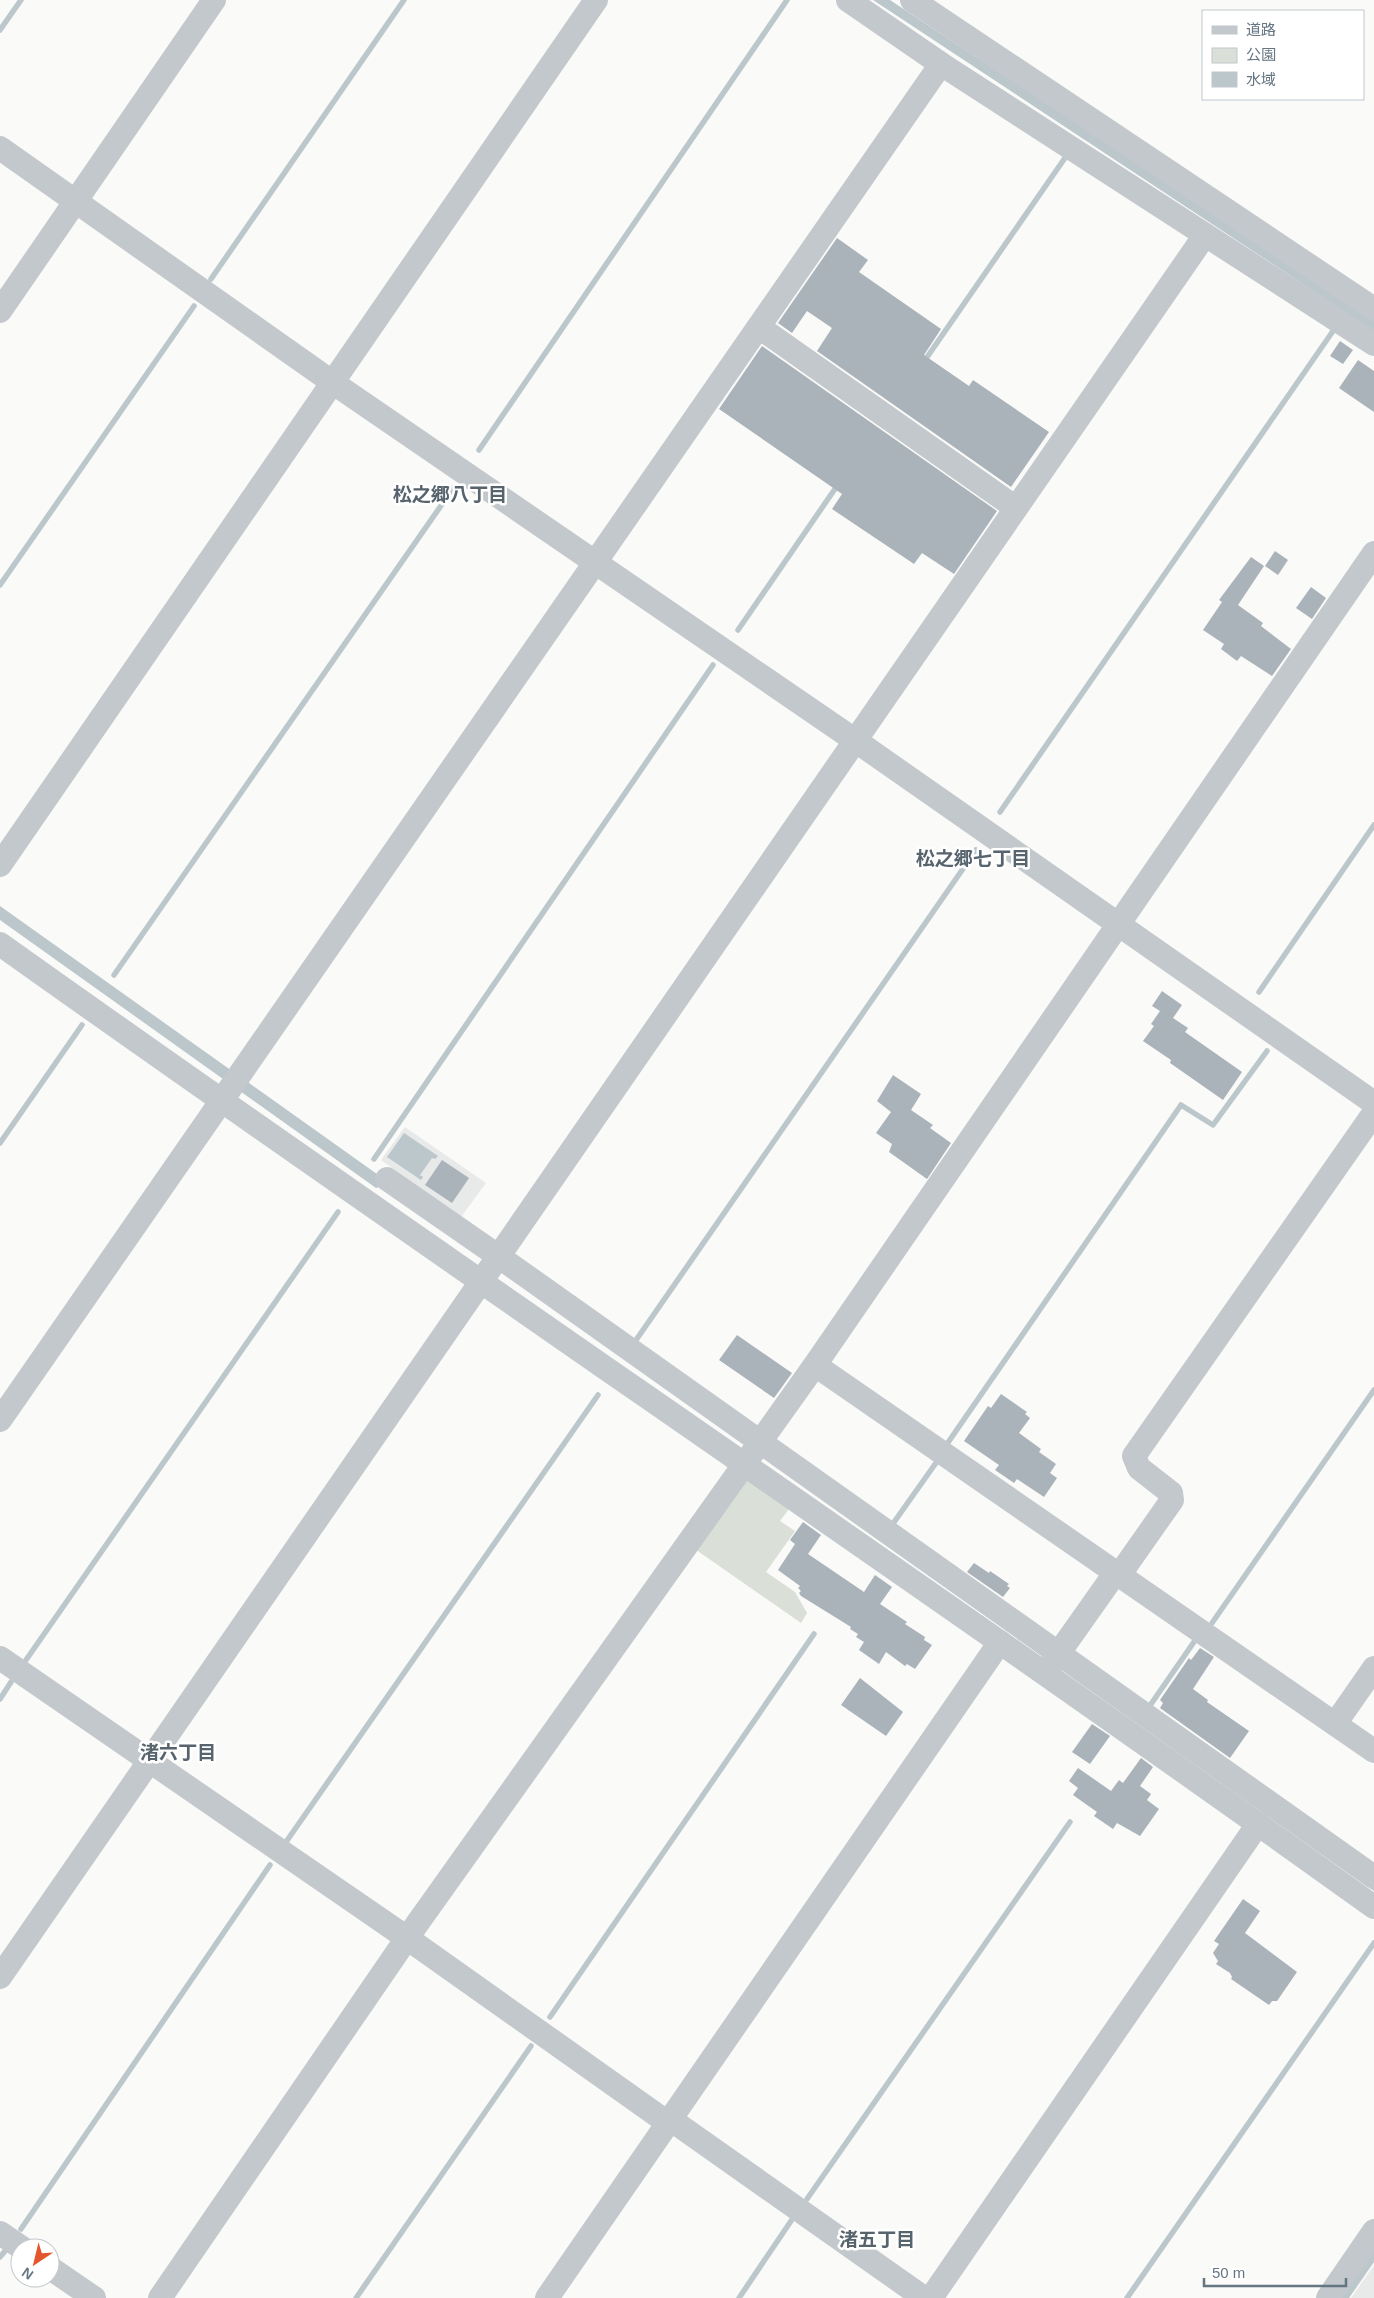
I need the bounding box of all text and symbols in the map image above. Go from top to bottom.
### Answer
legend [1202,10,1364,100]
text: 道路 [1246,21,1276,38]
text: 公園 [1246,46,1276,63]
text: 水域 [1246,71,1276,88]
district label: 松之郷八丁目 [393,484,507,505]
district label: 松之郷七丁目 [916,848,1030,869]
district label: 渚六丁目 [140,1742,216,1763]
district label: 渚五丁目 [839,2229,915,2250]
north arrow [10,2238,60,2288]
scale bar [1204,2256,1346,2288]
text: N [19,2264,36,2283]
text: 50 m [1212,2264,1245,2281]

